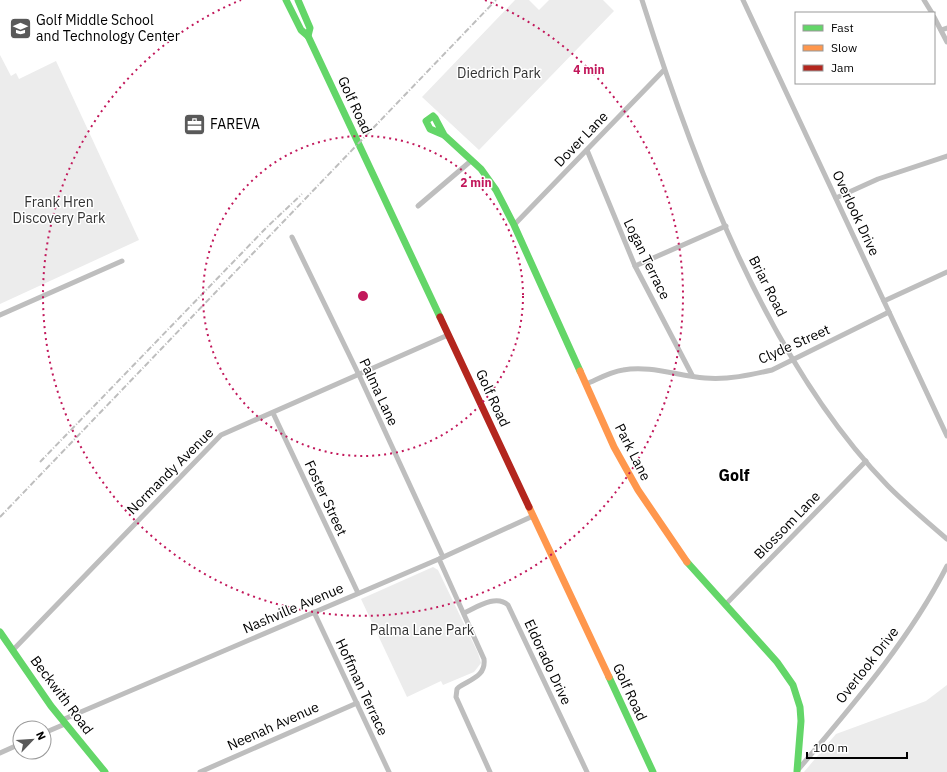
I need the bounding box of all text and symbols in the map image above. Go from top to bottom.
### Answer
place label: Golf Middle School and Technology Center [36,11,180,45]
legend [795,12,935,84]
school or university icon: Golf Middle School and Technology Center [7,15,33,41]
text: Fast [831,20,854,35]
text: Slow [831,40,857,55]
text: Jam [831,60,854,75]
text: 4 min [573,62,605,77]
park label: Diedrich Park [457,64,542,82]
street label: Golf Road [334,73,376,137]
street label: Dover Lane [550,107,612,170]
office icon: FAREVA [181,111,207,137]
place label: FAREVA [210,115,260,133]
street label: Overlook Drive [828,167,884,259]
text: 2 min [460,175,492,190]
park label: Frank Hren Discovery Park [13,193,106,227]
street label: Logan Terrace [620,216,674,303]
street label: Briar Road [745,253,791,319]
centre of rings [356,289,370,303]
street label: Clyde Street [755,320,833,368]
street label: Palma Lane [355,355,403,429]
street label: Golf Road [472,366,514,430]
street label: Park Lane [611,420,655,484]
street label: Normandy Avenue [123,424,217,518]
street label: Foster Street [301,457,351,539]
district label: Golf [718,465,750,485]
street label: Blossom Lane [750,487,824,563]
street label: Nashville Avenue [240,579,346,637]
street label: Eldorado Drive [520,616,576,708]
park label: Palma Lane Park [370,621,475,639]
street label: Overlook Drive [832,623,903,707]
street label: Hoffman Terrace [332,636,392,739]
street label: Beckwith Road [27,652,97,738]
street label: Golf Road [609,660,651,724]
street label: Neenah Avenue [224,698,322,754]
north arrow [12,720,52,760]
text: N [33,729,49,742]
scale bar [807,734,907,760]
text: 100 m [813,740,848,755]

